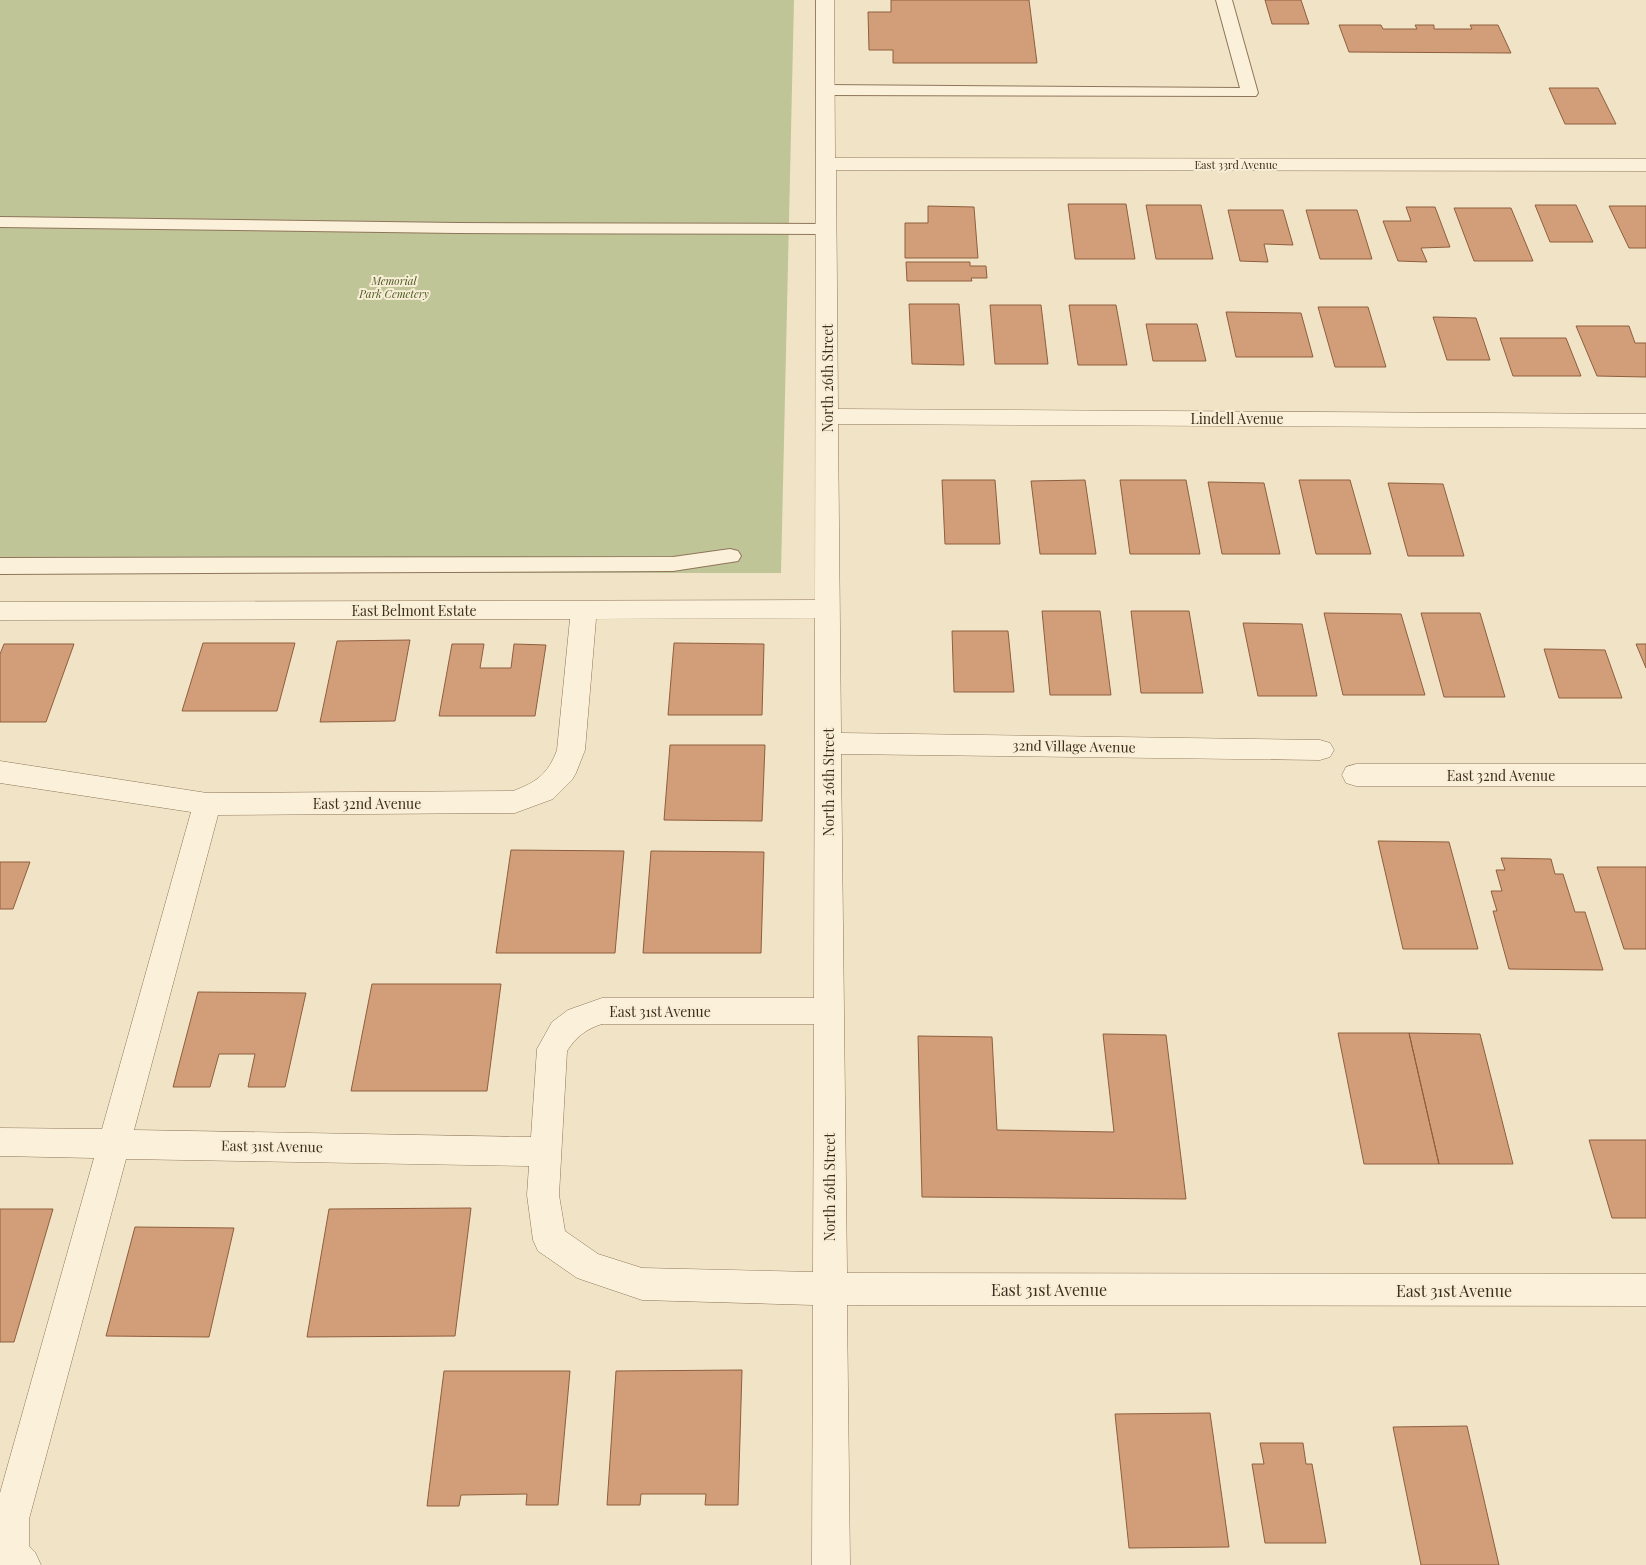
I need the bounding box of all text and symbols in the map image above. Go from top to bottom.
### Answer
street label: East 33rd Avenue [1194,157,1278,172]
park label: Memorial Park Cemetery [358,273,429,301]
street label: North 26th Street [818,323,837,432]
street label: Lindell Avenue [1190,409,1284,428]
street label: East Belmont Estate [351,601,477,620]
street label: North 26th Street [819,727,838,836]
street label: 32nd Village Avenue [1012,735,1136,757]
street label: East 32nd Avenue [1447,766,1555,785]
street label: East 32nd Avenue [313,794,421,813]
street label: East 31st Avenue [609,1002,711,1021]
street label: North 26th Street [820,1132,839,1241]
street label: East 31st Avenue [221,1136,323,1156]
street label: East 31st Avenue [991,1279,1107,1300]
street label: East 31st Avenue [1396,1280,1512,1301]

